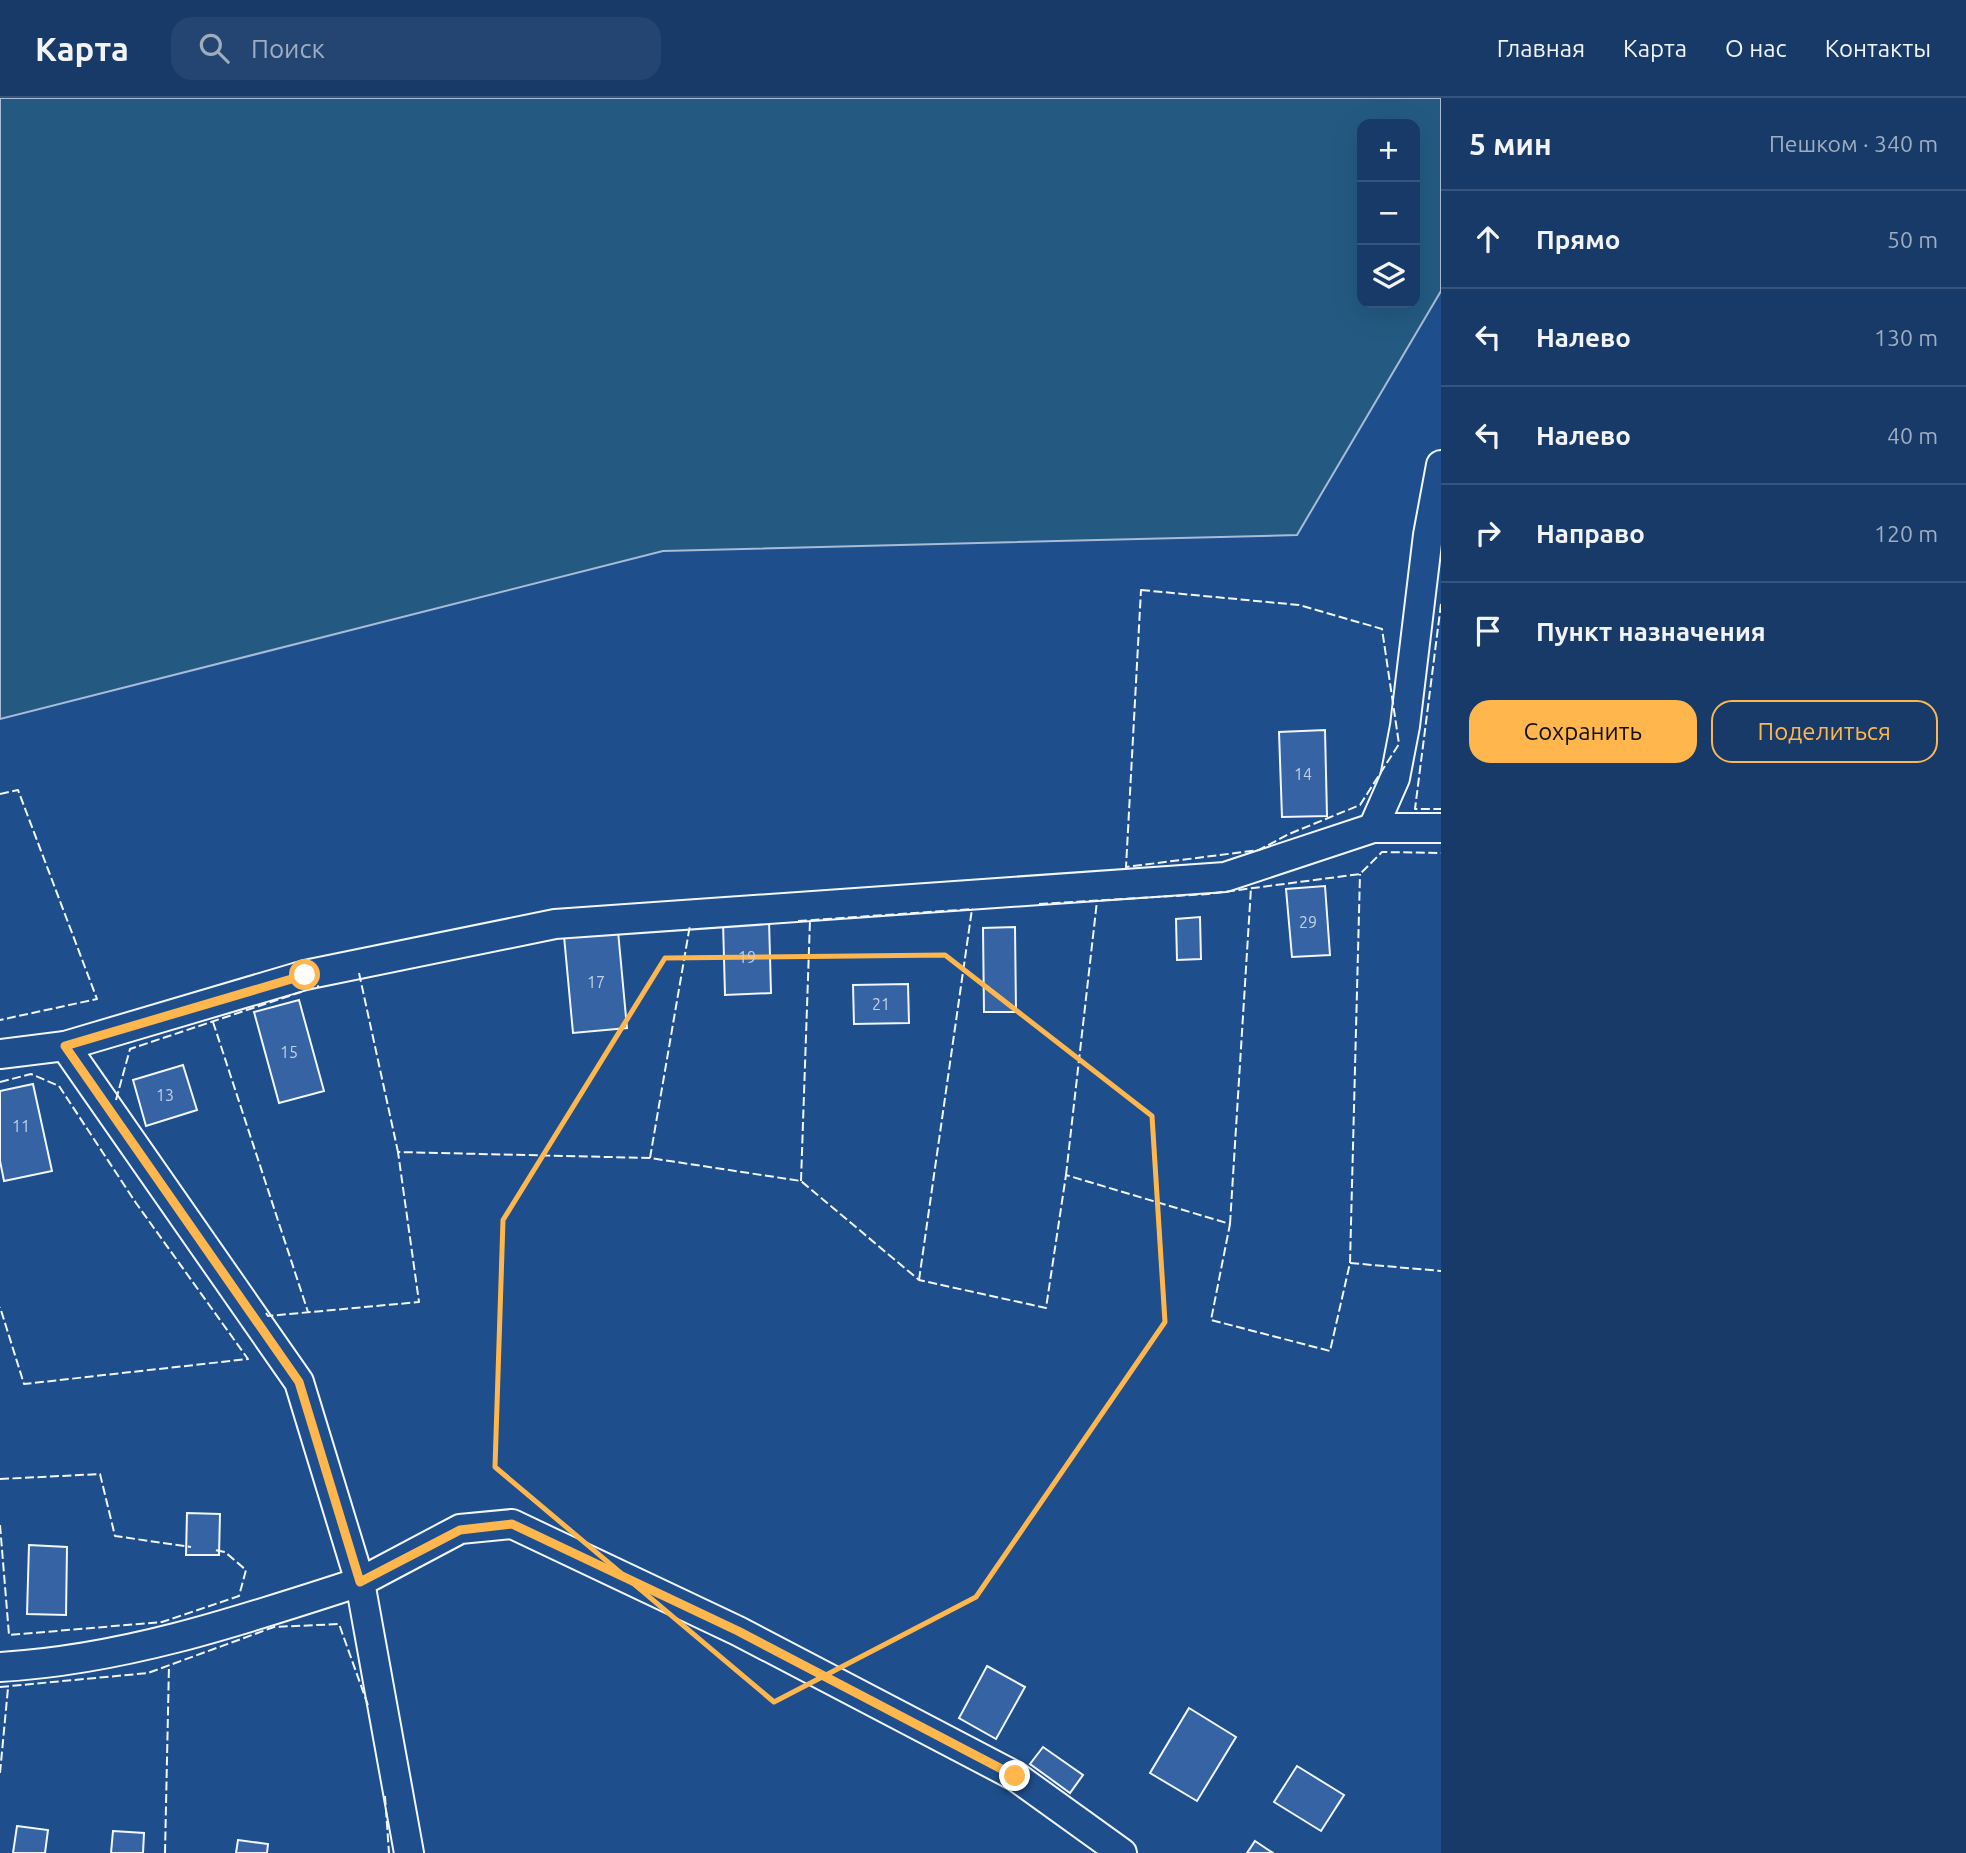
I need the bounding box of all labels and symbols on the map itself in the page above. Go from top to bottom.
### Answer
house number: 14 [1294,765,1312,783]
house number: 29 [1299,913,1317,931]
house number: 19 [738,948,756,966]
route start [289,959,320,990]
house number: 17 [587,973,605,991]
house number: 21 [872,995,890,1013]
house number: 15 [280,1043,298,1061]
house number: 13 [156,1086,174,1104]
house number: 11 [12,1117,30,1135]
route end [999,1760,1030,1791]

